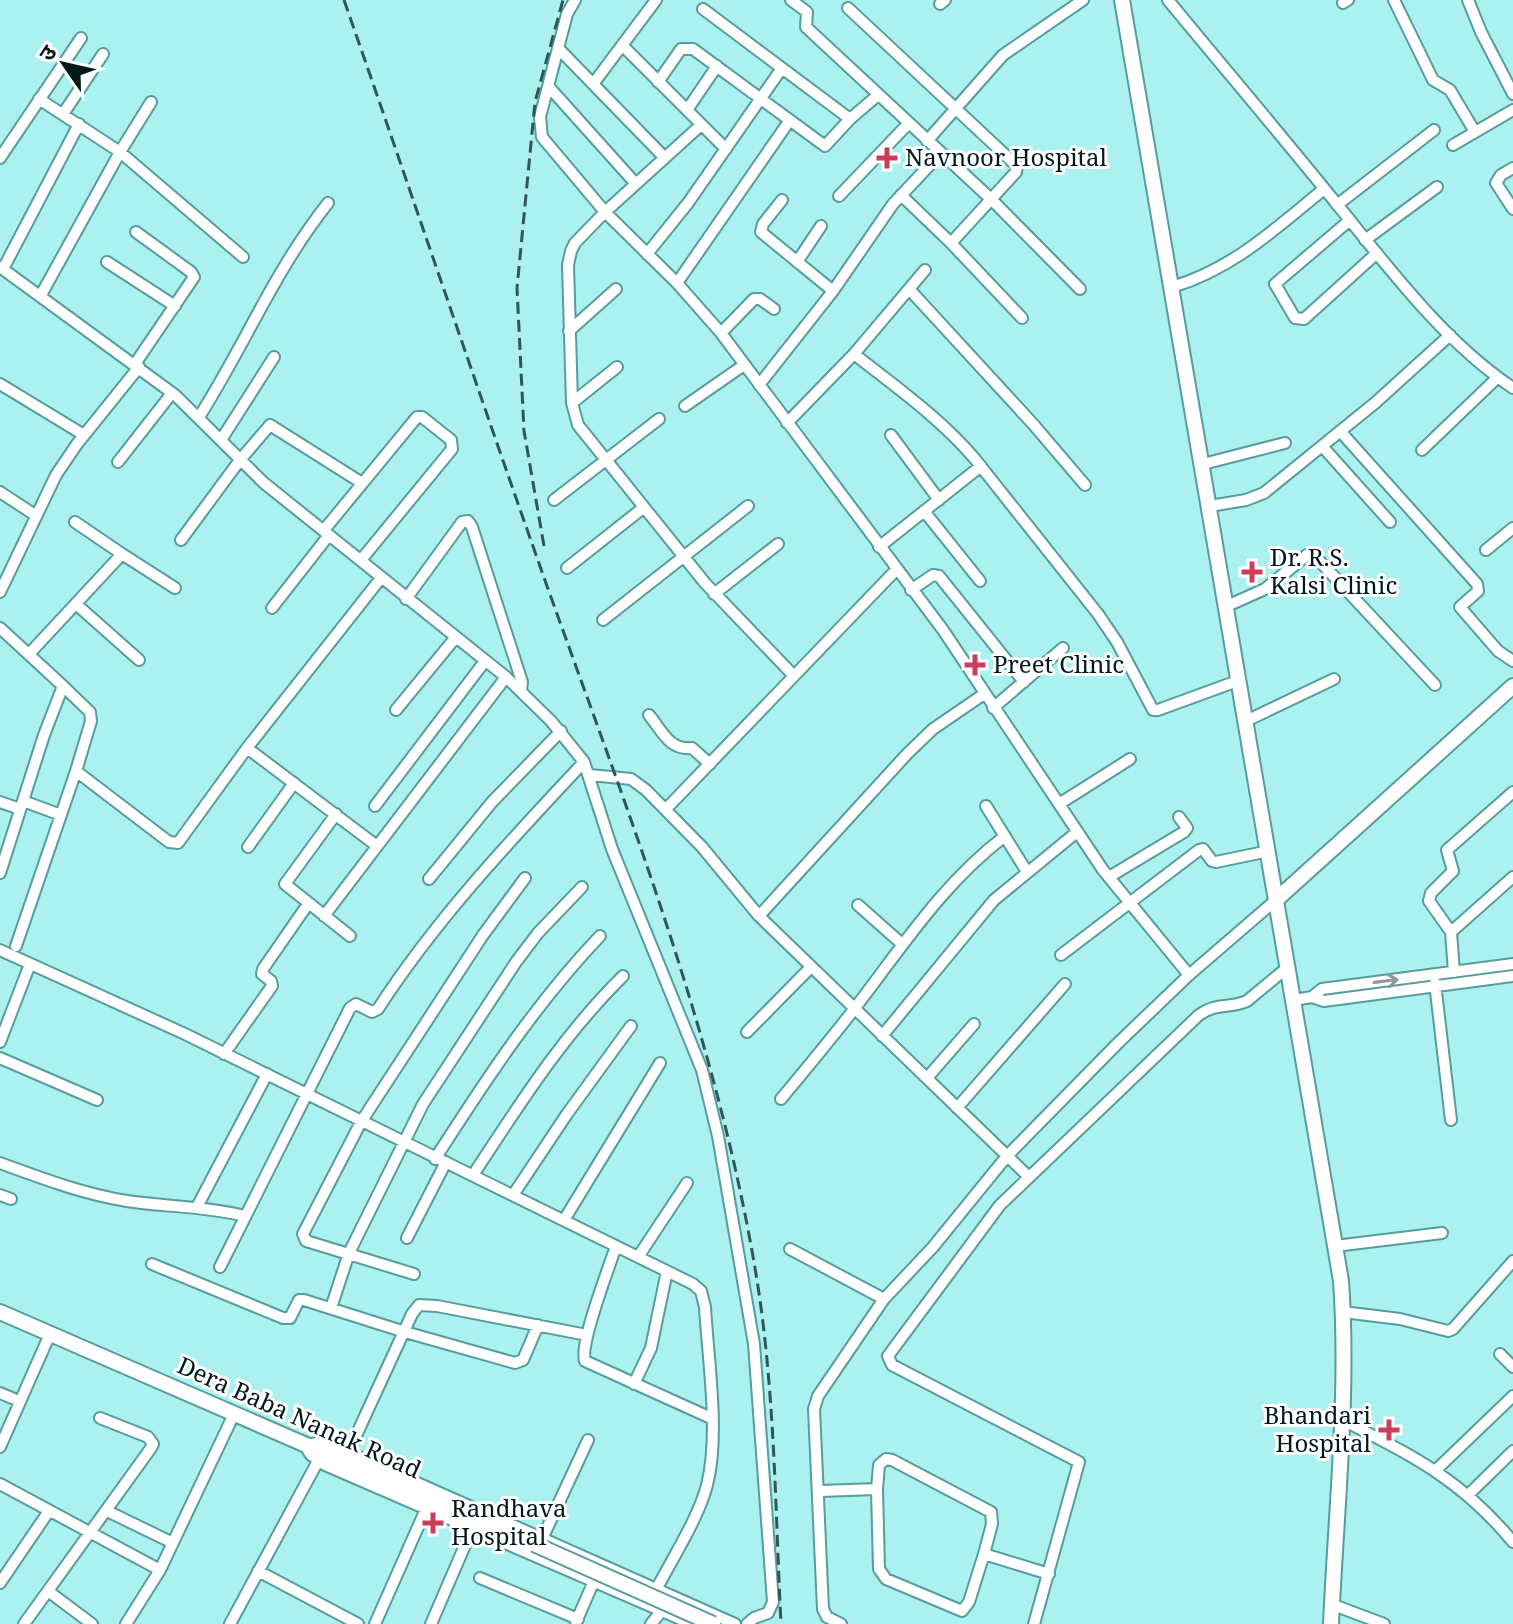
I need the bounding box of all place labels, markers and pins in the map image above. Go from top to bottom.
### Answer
place label: Navnoor Hospital [905,140,1108,173]
marker: Navnoor Hospital [876,147,898,169]
place label: Dr. R.S. Kalsi Clinic [1270,540,1397,601]
marker: Dr. R.S. Kalsi Clinic [1241,561,1263,583]
place label: Preet Clinic [993,647,1124,680]
marker: Preet Clinic [964,654,986,676]
place label: Bhandari Hospital [1264,1398,1372,1459]
marker: Bhandari Hospital [1378,1419,1400,1441]
place label: Randhava Hospital [451,1491,567,1552]
marker: Randhava Hospital [422,1512,444,1534]

